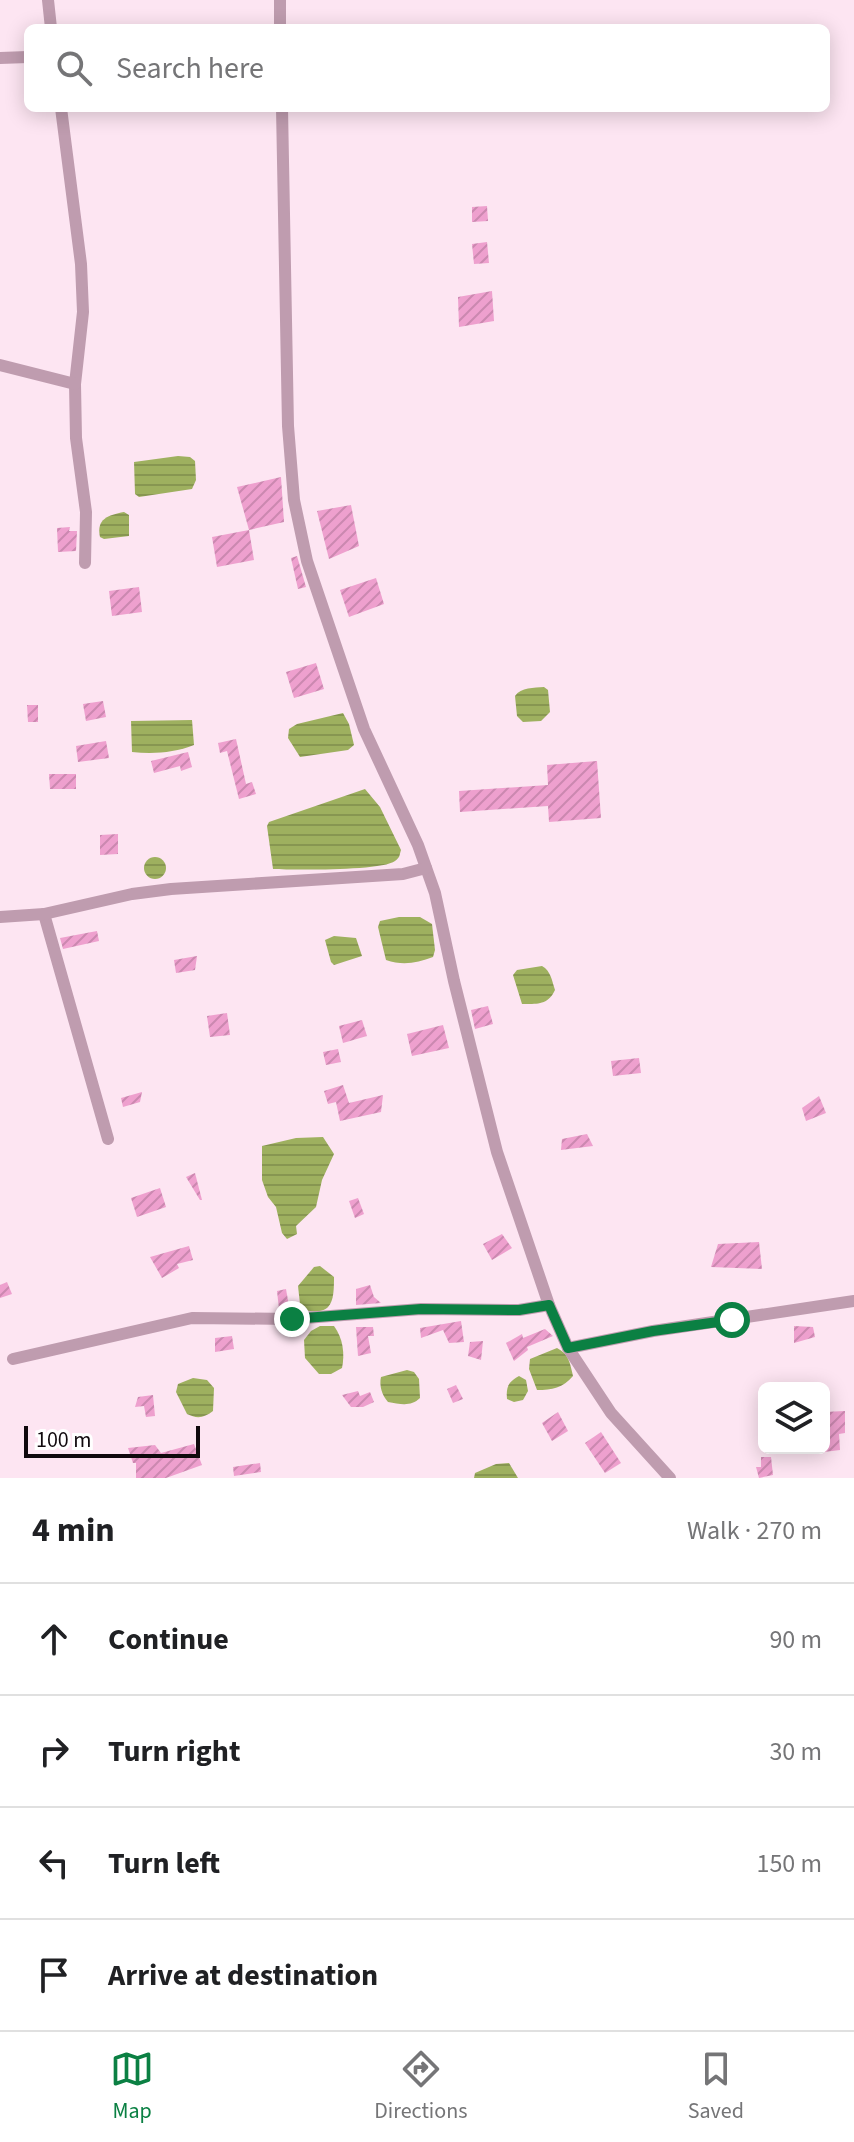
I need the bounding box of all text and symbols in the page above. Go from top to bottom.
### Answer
search box [24,24,830,112]
icon: search [52,46,96,90]
text: Search here [116,47,264,90]
route end [274,1301,310,1337]
route start [714,1302,750,1338]
map controls [758,1382,830,1454]
button: layers [758,1382,830,1454]
scale bar [24,1422,200,1458]
text: 100 m [36,1424,91,1456]
text: 4 min [32,1506,115,1555]
text: Walk · 270 m [687,1512,822,1549]
icon: ahead [32,1617,76,1661]
text: Continue [108,1618,229,1661]
text: 90 m [769,1621,822,1658]
icon: right [32,1729,76,1773]
text: Turn right [108,1730,240,1773]
text: 30 m [769,1733,822,1770]
icon: left [32,1841,76,1885]
text: Turn left [108,1842,220,1885]
text: 150 m [756,1845,822,1882]
icon: arrive [32,1953,76,1997]
text: Arrive at destination [108,1954,378,1997]
tab: Map [110,2047,154,2127]
tab: Directions [374,2047,467,2127]
tab: Saved [688,2047,744,2127]

